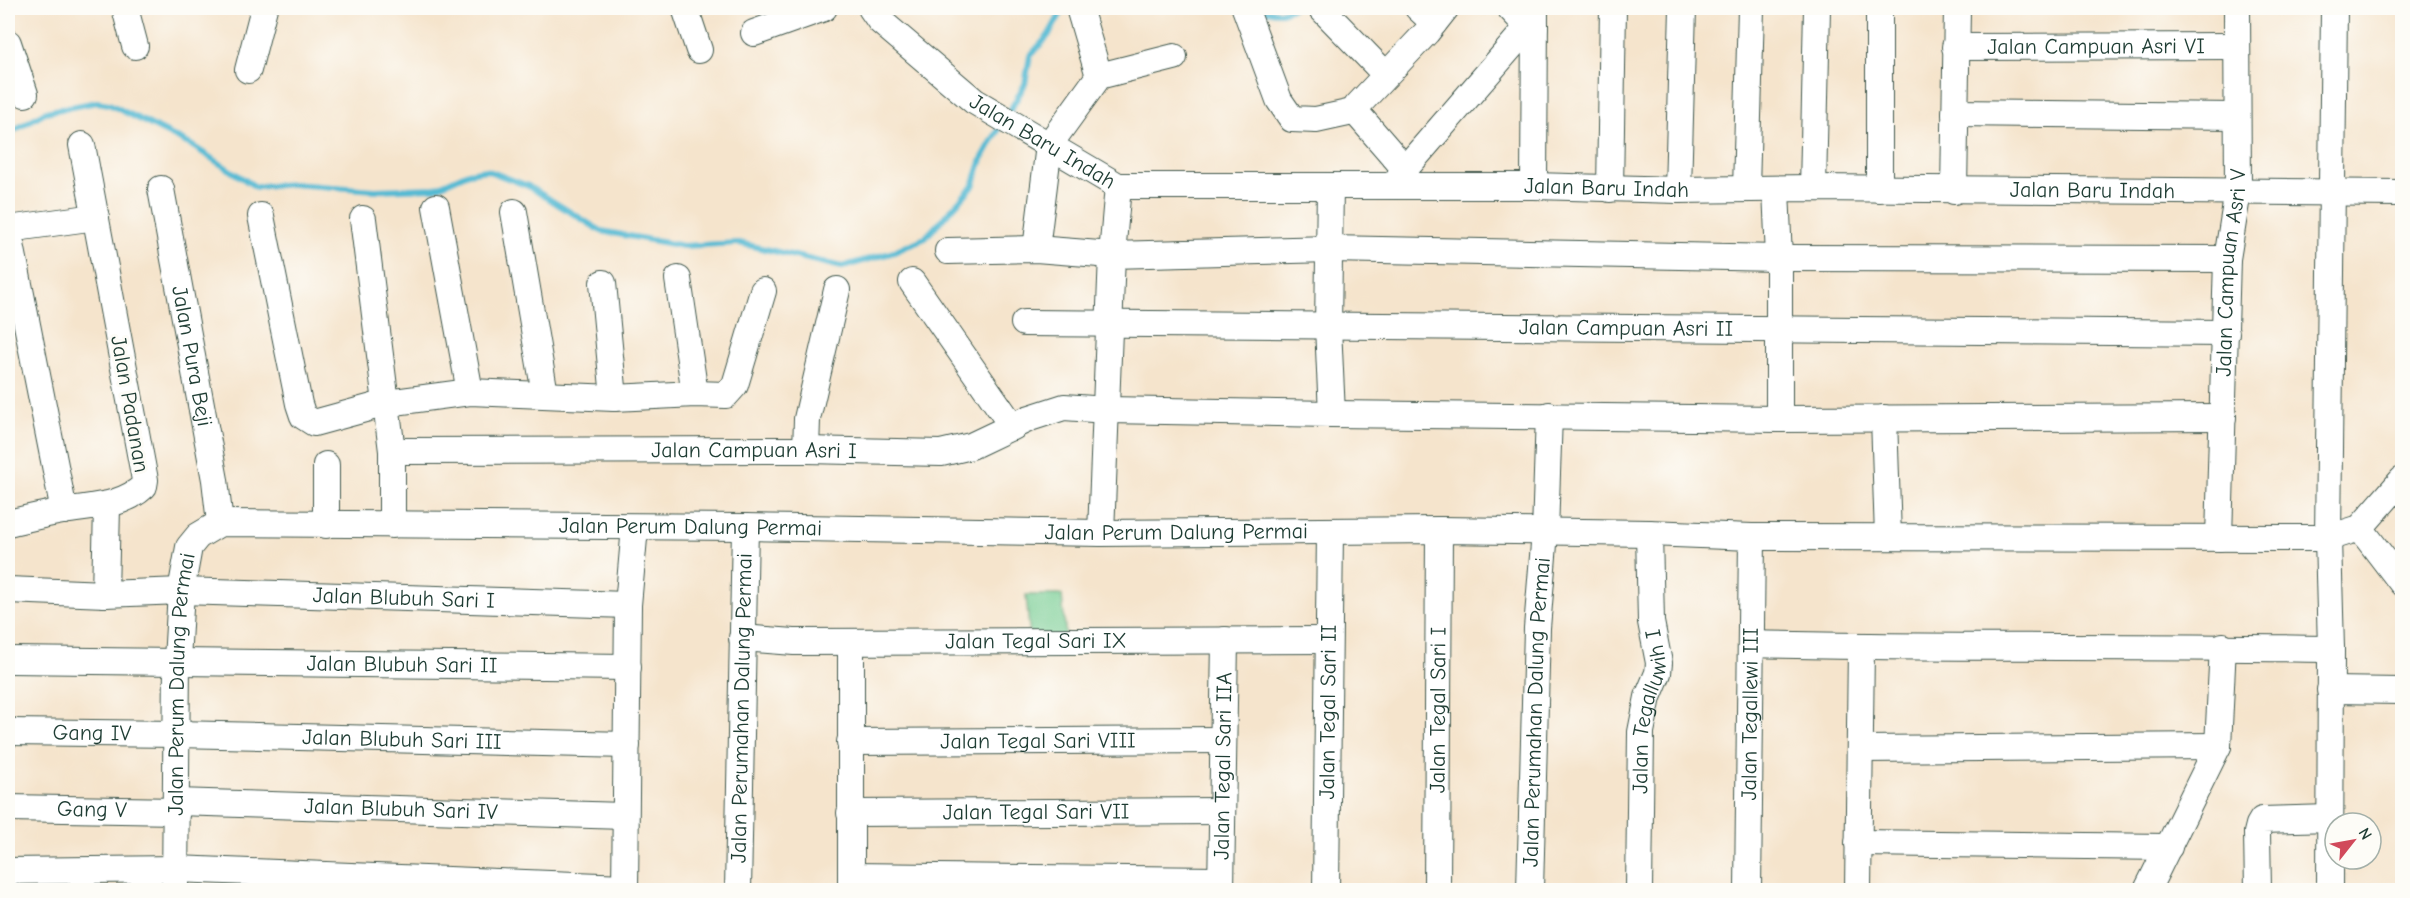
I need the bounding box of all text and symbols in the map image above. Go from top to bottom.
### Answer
street label: Jalan Campuan Asri VI [1987,33,2205,60]
street label: Jalan Baru Indah [965,88,1120,195]
street label: Jalan Campuan Asri V [2211,168,2251,377]
street label: Jalan Baru Indah [1524,173,1689,203]
street label: Jalan Baru Indah [2010,177,2175,204]
street label: Jalan Pura Beji [166,284,218,429]
street label: Jalan Campuan Asri II [1519,314,1733,342]
street label: Jalan Padanan [105,334,155,474]
street label: Jalan Campuan Asri I [651,437,857,464]
street label: Jalan Perum Dalung Permai [559,513,822,541]
street label: Jalan Perum Dalung Permai [1044,518,1308,546]
street label: Jalan Perum Dalung Permai [163,551,201,816]
street label: Jalan Perumahan Dalung Permai [726,553,757,863]
street label: Jalan Perumahan Dalung Permai [1518,556,1556,867]
street label: Jalan Blubuh Sari I [312,582,495,614]
street label: Jalan Tegal Sari II [1314,624,1342,800]
street label: Jalan Tegal Sari I [1425,627,1451,793]
street label: Jalan Tegalluwih I [1627,627,1672,794]
street label: Jalan Tegallewi III [1736,627,1764,801]
street label: Jalan Tegal Sari IX [945,628,1127,654]
street label: Jalan Blubuh Sari II [306,650,498,679]
street label: Jalan Tegal Sari IIA [1208,672,1237,860]
street label: Gang IV [52,720,132,746]
street label: Jalan Blubuh Sari III [302,724,502,755]
street label: Jalan Tegal Sari VIII [940,727,1136,755]
street label: Jalan Blubuh Sari IV [303,793,498,825]
street label: Gang V [57,796,127,823]
street label: Jalan Tegal Sari VII [943,798,1129,826]
north arrow [2323,811,2383,871]
text: N [2355,825,2375,843]

